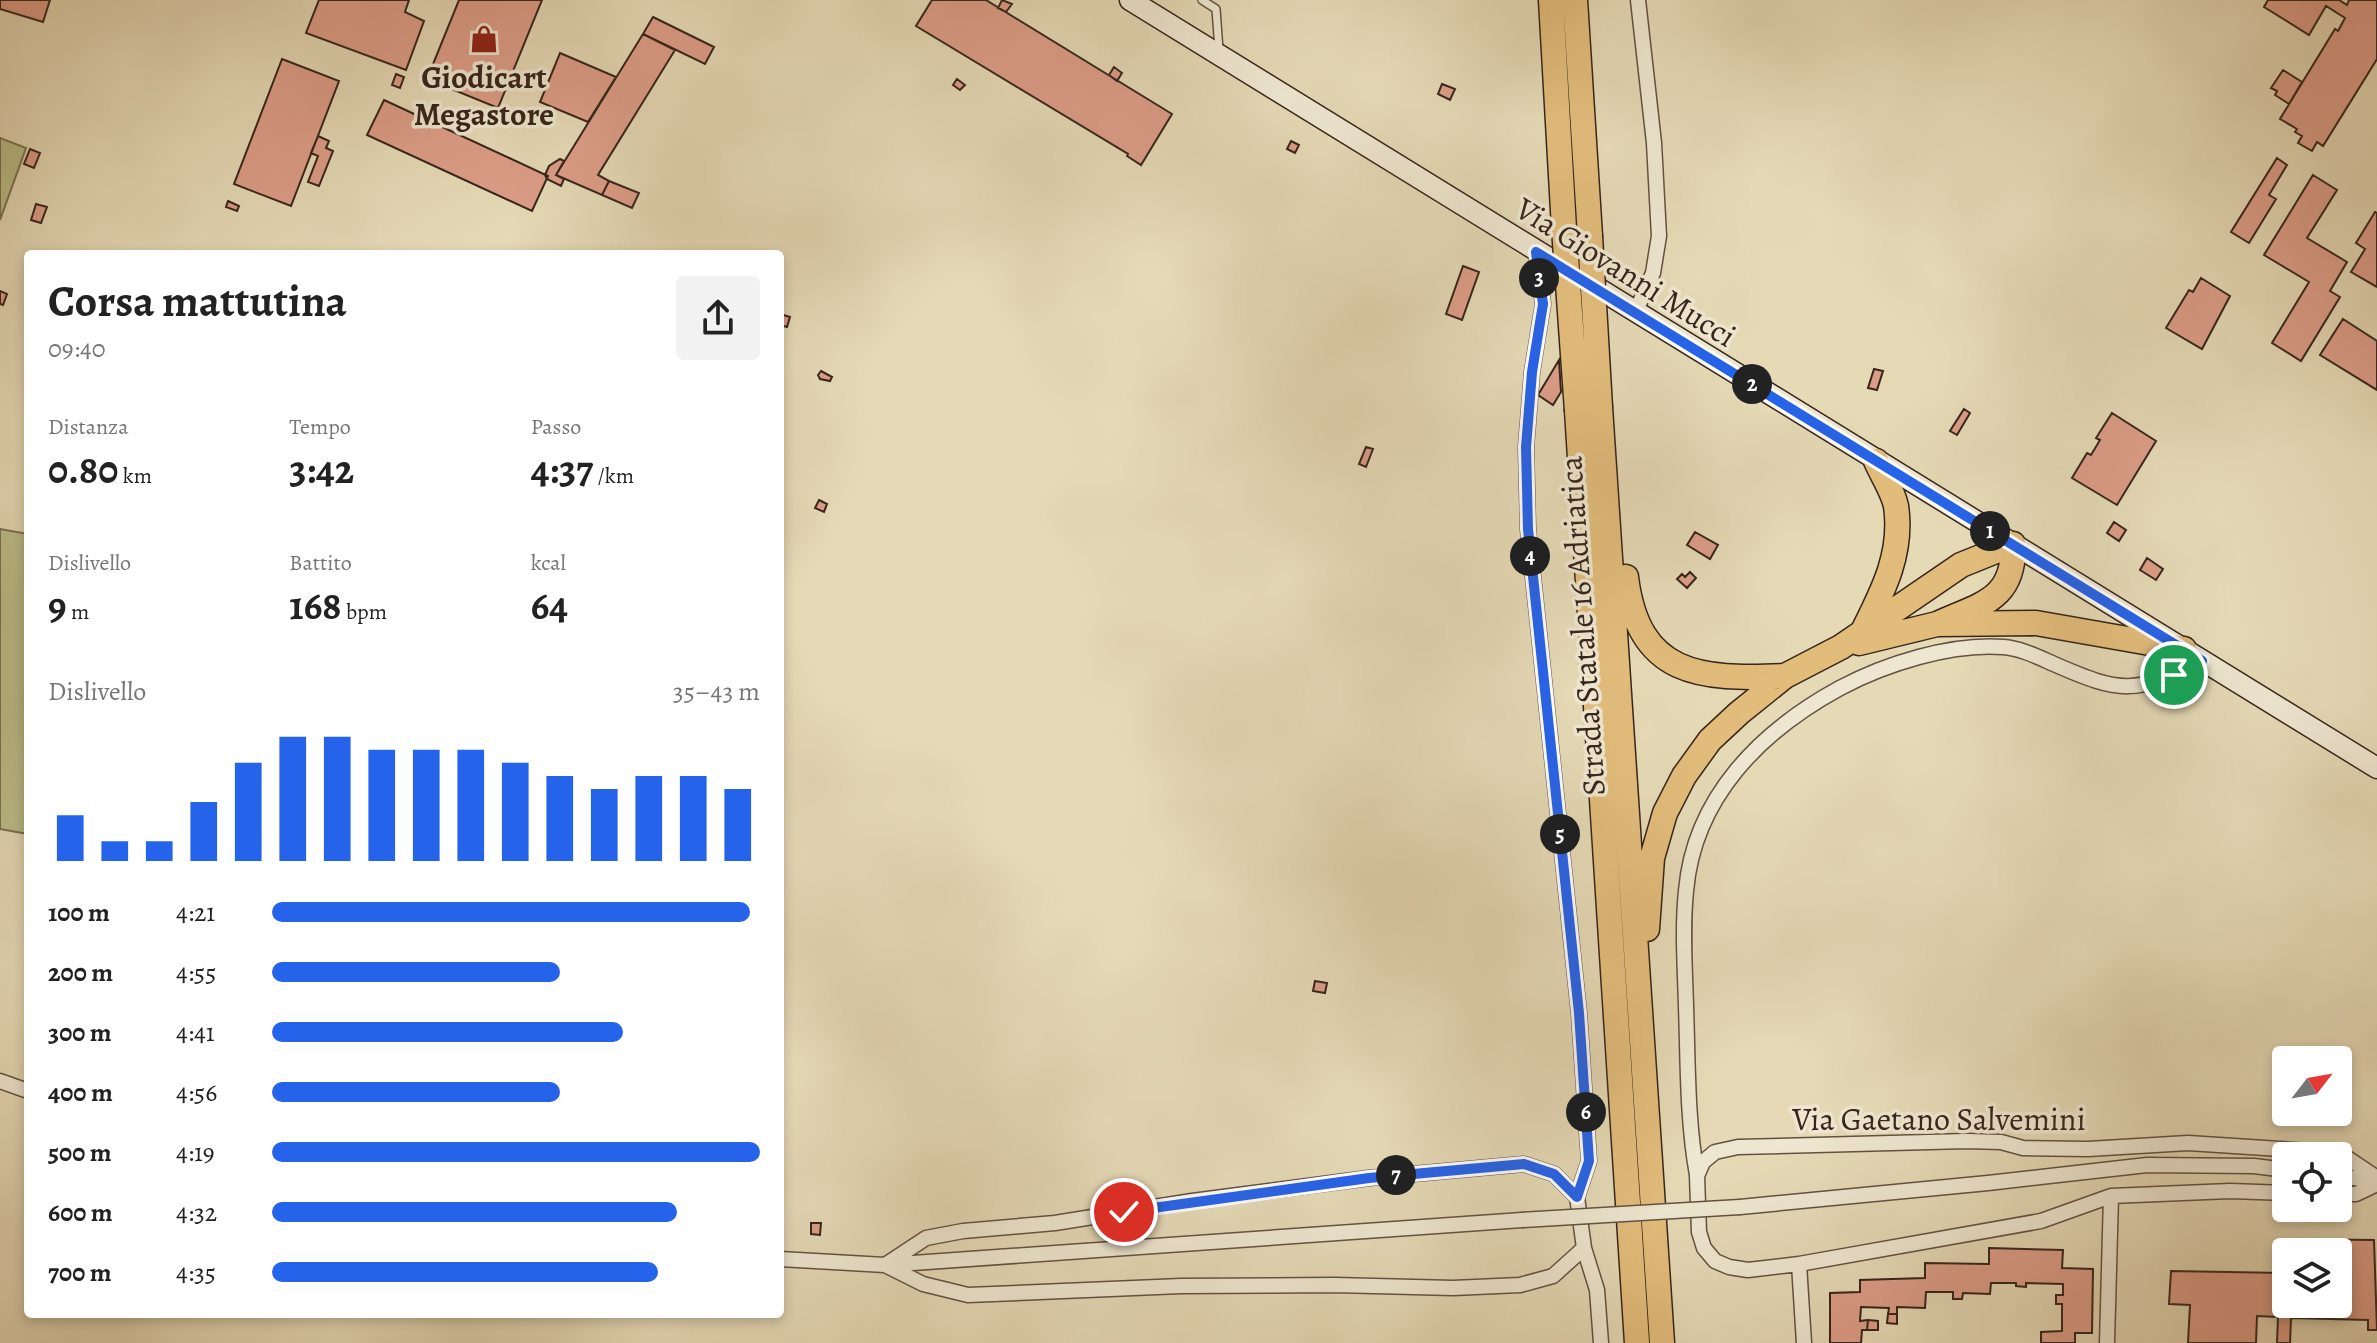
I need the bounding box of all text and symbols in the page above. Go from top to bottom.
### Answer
shop icon: Giodicart Megastore [469,24,499,54]
place label: Giodicart Megastore [414,55,554,136]
street label: Via Giovanni Mucci [1507,186,1745,357]
pin: 3 [1519,258,1559,298]
text: 3 [1534,263,1544,293]
text: Corsa mattutina [48,271,347,331]
button: share [676,276,760,360]
text: 09:40 [48,331,106,366]
pin: 2 [1732,364,1772,404]
text: 2 [1747,369,1757,399]
text: Distanza [48,412,128,442]
text: Tempo [289,412,351,442]
text: Passo [531,412,581,442]
text: 0.80 [48,442,118,497]
text: 3:42 [289,442,354,497]
text: 4:37 [531,442,593,497]
street label: Strada Statale 16 Adriatica [1548,455,1616,797]
text: km [118,461,152,491]
text: /km [593,461,634,491]
pin: 1 [1970,511,2010,551]
text: 1 [1986,516,1994,546]
pin: 4 [1510,536,1550,576]
text: 4 [1525,541,1535,571]
text: Dislivello [48,548,131,578]
text: Battito [289,548,352,578]
text: kcal [531,548,566,578]
text: 9 [48,578,67,633]
text: 168 [289,578,342,633]
text: 64 [531,578,568,633]
text: m [67,597,89,627]
text: bpm [342,597,387,627]
pin [2140,641,2208,709]
icon: arrive [2152,653,2196,697]
text: Dislivello [48,674,146,709]
text: 35–43 m [673,674,760,709]
pin: 5 [1540,814,1580,854]
text: 5 [1555,819,1565,849]
text: 100 m [48,895,110,930]
text: 4:21 [176,895,215,930]
text: 200 m [48,955,113,990]
text: 4:55 [176,955,216,990]
text: 300 m [48,1015,112,1050]
text: 4:41 [176,1015,215,1050]
north arrow [2272,1046,2352,1126]
map controls [2272,1046,2352,1318]
text: 400 m [48,1075,113,1110]
text: 4:56 [176,1075,217,1110]
pin: 6 [1566,1092,1606,1132]
text: 6 [1581,1097,1591,1127]
street label: Via Gaetano Salvemini [1791,1097,2086,1141]
text: 500 m [48,1135,112,1170]
text: 4:19 [176,1135,215,1170]
button: locate [2272,1142,2352,1222]
pin: 7 [1376,1155,1416,1195]
text: 7 [1391,1160,1401,1190]
pin [1090,1178,1158,1246]
icon: check [1102,1190,1146,1234]
text: 600 m [48,1195,113,1230]
text: 4:32 [176,1195,217,1230]
button: layers [2272,1238,2352,1318]
text: 700 m [48,1255,112,1290]
text: 4:35 [176,1255,216,1290]

